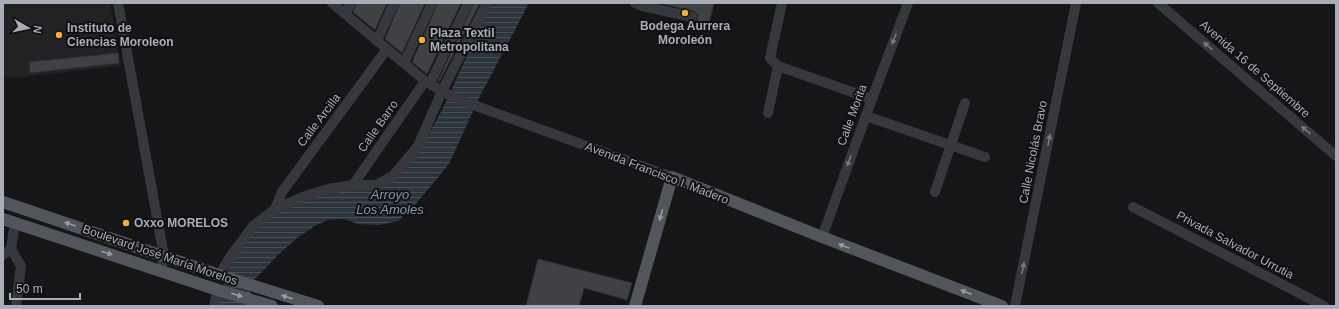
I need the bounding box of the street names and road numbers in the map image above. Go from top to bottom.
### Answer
street label: Avenida 16 de Septiembre [1197,17,1313,121]
street label: Calle Morita [834,82,870,147]
street label: Calle Arcilla [295,90,344,149]
street label: Calle Barro [355,97,401,155]
street label: Calle Nicolás Bravo [1016,99,1050,205]
street label: Avenida Francisco I. Madero [583,139,731,207]
street label: Privada Salvador Urrutia [1174,208,1296,282]
street label: Boulevard José María Morelos [81,222,239,288]

